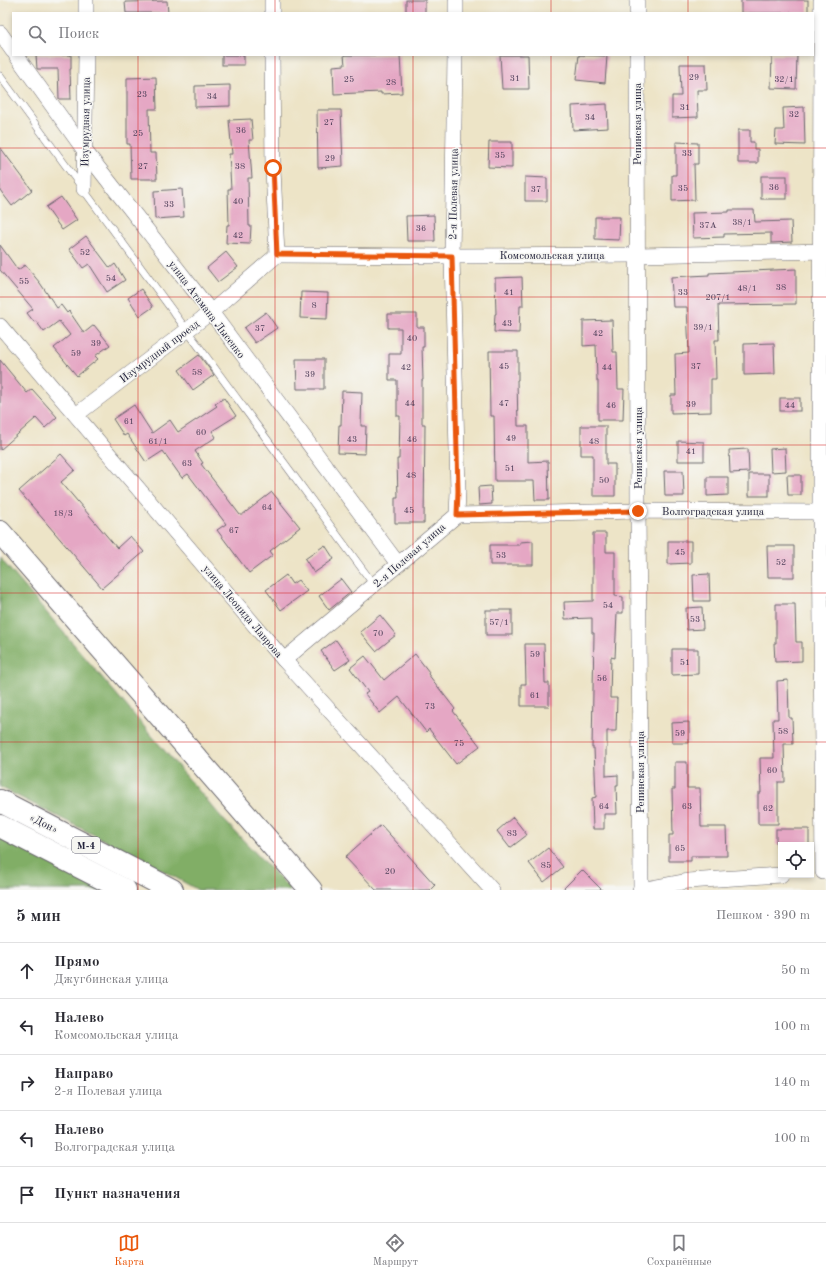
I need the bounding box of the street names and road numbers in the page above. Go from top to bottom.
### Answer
street label: Изумрудная улица [80,76,93,167]
street label: Репинская улица [633,82,644,165]
street label: 2-я Полевая улица [448,148,461,240]
street label: Комсомольская улица [499,251,605,262]
street label: улица Атамана Лысенко [166,259,246,361]
street label: Изумрудный проезд [118,318,202,386]
street label: Репинская улица [634,406,645,489]
street label: Волгоградская улица [662,507,765,518]
street label: 2-я Полевая улица [372,522,449,590]
street label: улица Леонида Лаврова [200,564,284,661]
street label: Репинская улица [636,730,647,813]
street label: «Дон» [27,813,59,836]
road number: М-4 [72,837,100,853]

